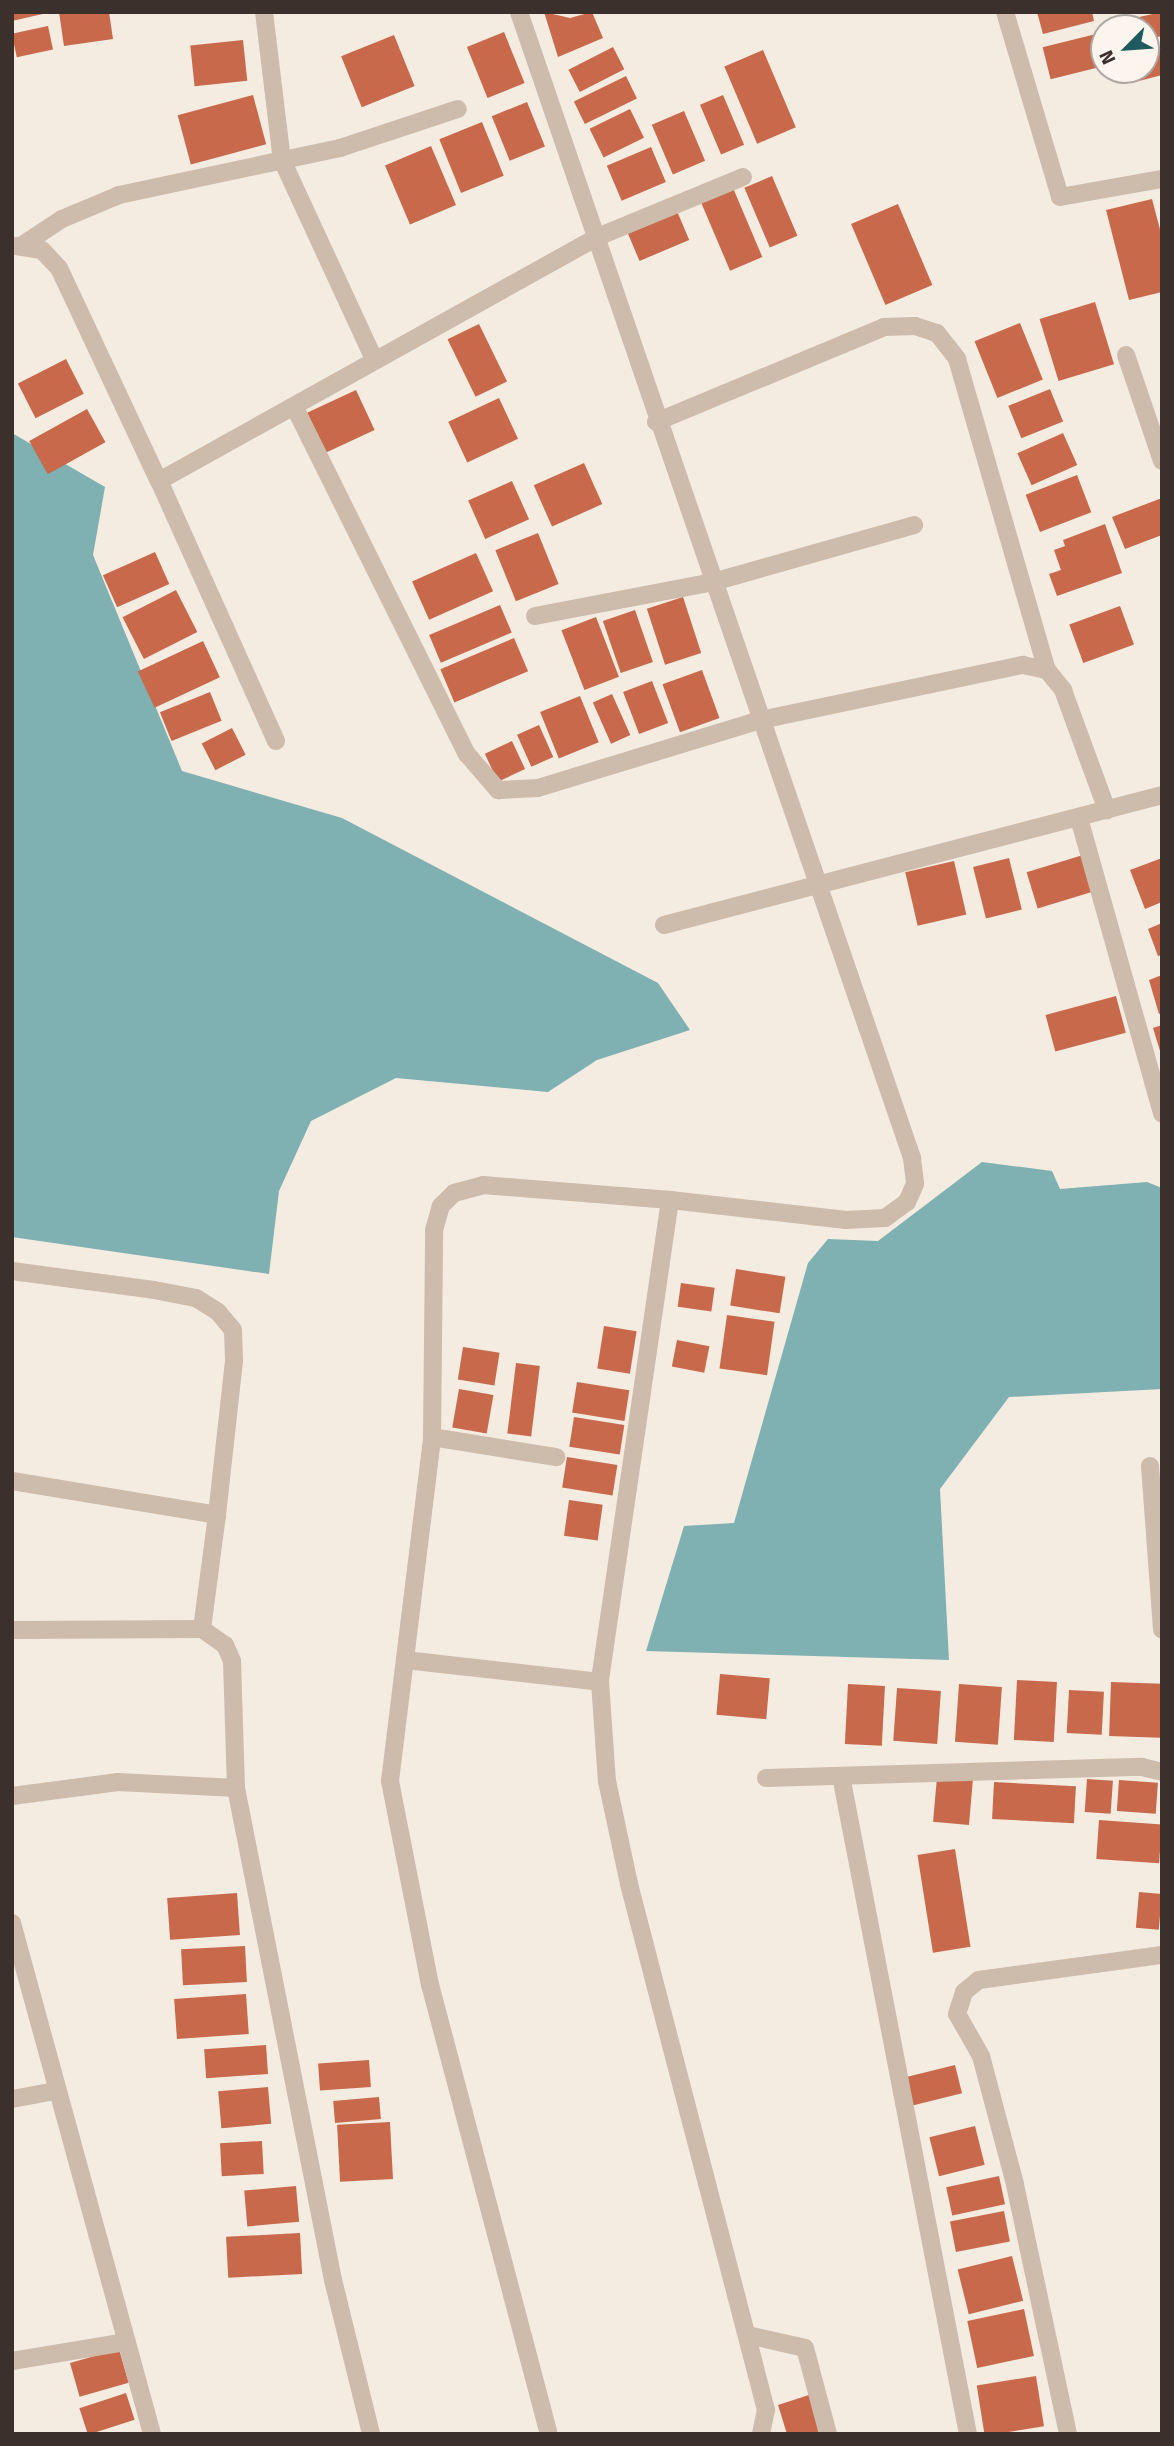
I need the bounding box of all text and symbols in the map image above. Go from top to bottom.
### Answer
north arrow [1090,14,1160,84]
text: N [1094,47,1120,68]

